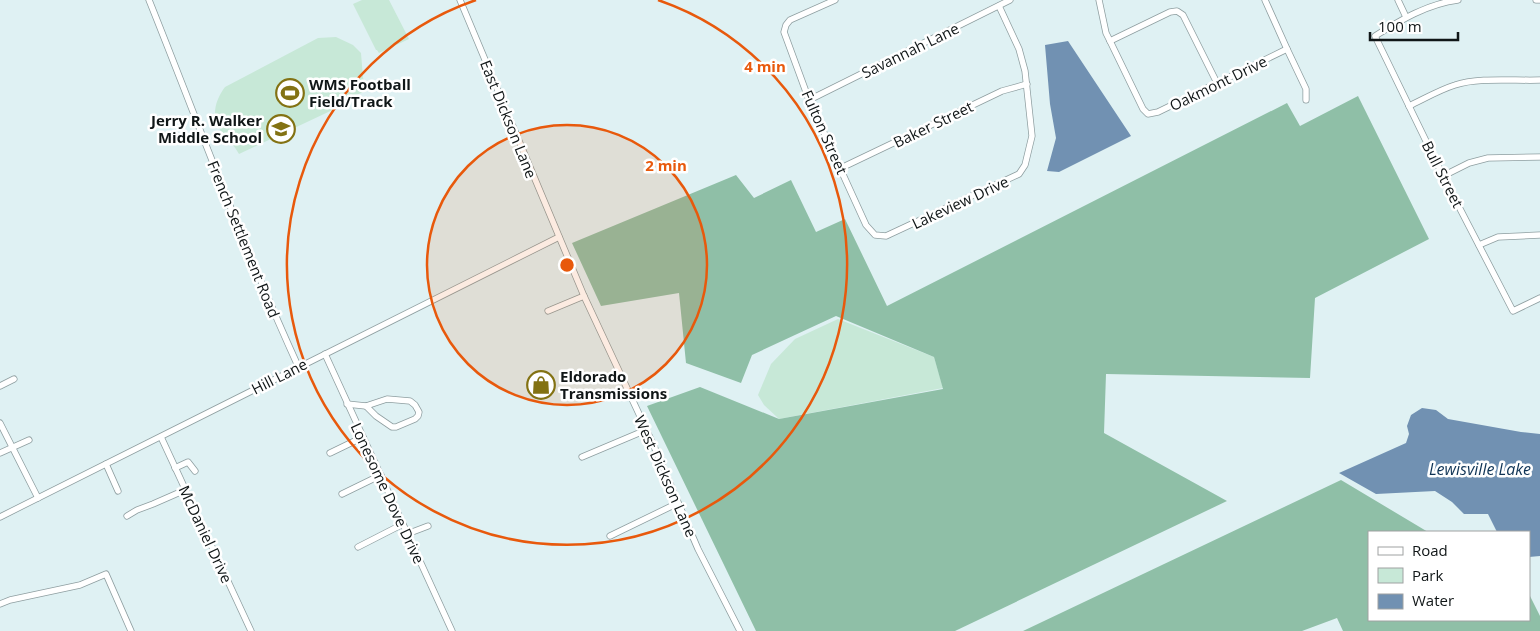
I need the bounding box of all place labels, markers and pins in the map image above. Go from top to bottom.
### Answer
place label: WMS Football Field/Track [309,74,411,111]
sports icon: WMS Football Field/Track [275,78,305,108]
place label: Jerry R. Walker Middle School [149,110,262,147]
school or university icon: Jerry R. Walker Middle School [266,114,296,144]
centre of rings [558,256,576,274]
place label: Eldorado Transmissions [560,366,667,403]
shop icon: Eldorado Transmissions [526,370,556,400]

